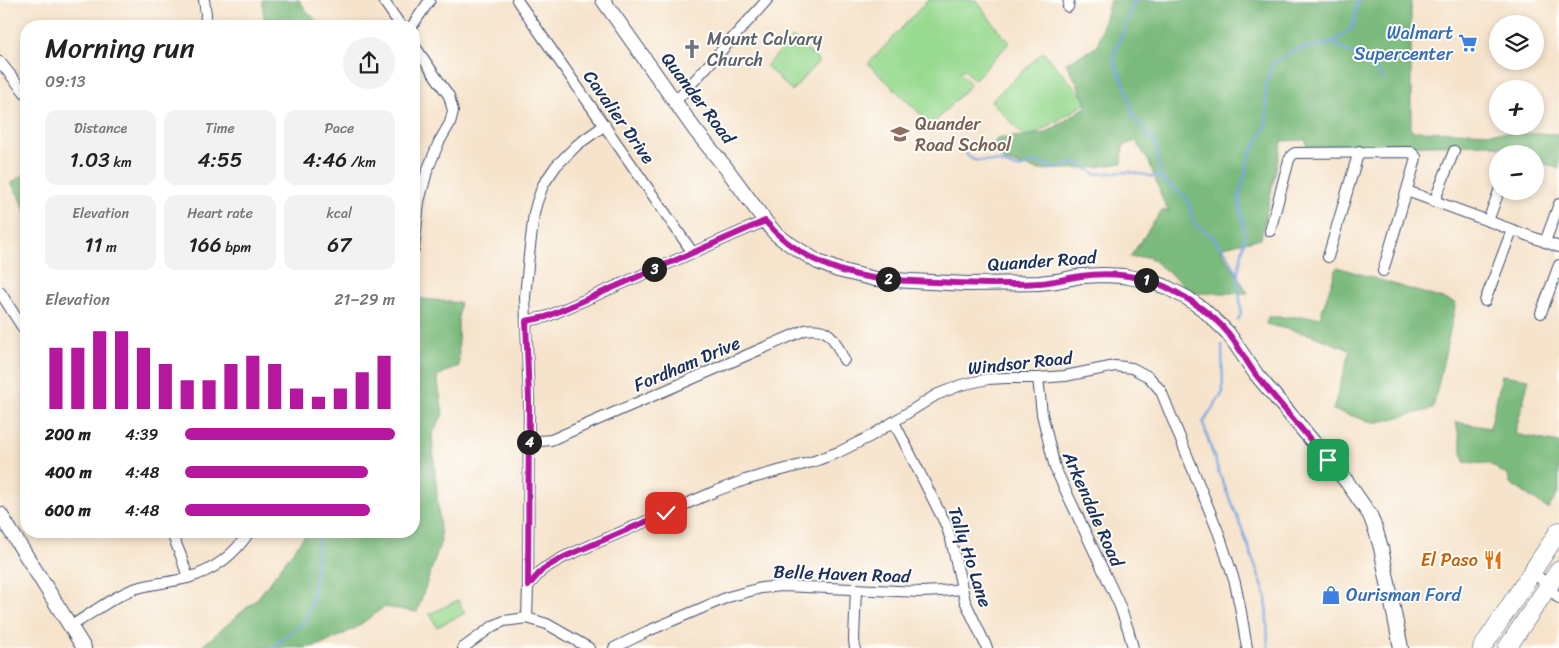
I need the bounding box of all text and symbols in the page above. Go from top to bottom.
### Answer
map controls [1489,15,1544,200]
button: layers [1489,15,1544,70]
place label: Walmart Supercenter [1354,17,1455,70]
text: Morning run [45,23,195,72]
place label: Mount Calvary Church [707,23,823,76]
supermarket icon: Walmart Supercenter [1457,32,1479,54]
button: share [343,37,395,89]
church icon: Mount Calvary Church [681,38,703,60]
street label: Quander Road [652,45,744,152]
street label: Cavalier Drive [575,63,664,171]
text: 09:13 [45,67,85,96]
button: + [1489,80,1544,135]
place label: Quander Road School [915,108,1012,161]
text: Distance [74,116,127,141]
text: Time [205,116,235,141]
text: Pace [324,116,354,141]
school or university icon: Quander Road School [889,123,911,145]
text: 1.03 [70,141,110,179]
text: 4:55 [197,141,243,179]
text: 4:46 [303,141,347,179]
button: − [1489,145,1544,200]
text: km [110,150,132,175]
text: /km [347,150,376,175]
text: Elevation [72,201,129,226]
text: Heart rate [187,201,253,226]
text: kcal [327,201,352,226]
text: 11 [84,226,102,264]
text: 166 [189,226,222,264]
text: 67 [327,226,351,264]
text: m [102,235,117,260]
text: bpm [222,235,251,260]
street label: Quander Road [987,241,1099,281]
pin: 3 [642,256,666,282]
text: 3 [651,257,658,282]
pin: 2 [876,266,900,292]
text: 2 [884,267,893,292]
pin: 1 [1134,268,1158,292]
text: 1 [1143,268,1150,293]
text: Elevation [45,285,110,314]
text: 21–29 m [334,285,395,314]
street label: Fordham Drive [628,327,746,401]
street label: Windsor Road [966,341,1075,384]
text: 200 m [45,420,91,449]
text: 4:39 [125,420,158,449]
pin: 4 [516,430,542,454]
text: 4 [525,430,534,455]
pin [1307,439,1349,481]
street label: Arkendale Road [1053,445,1133,573]
icon: arrive [1314,446,1342,474]
text: 400 m [45,458,92,487]
text: 4:48 [125,458,159,487]
pin [645,492,687,534]
text: 600 m [45,496,91,525]
text: 4:48 [125,496,159,525]
icon: check [652,499,680,527]
street label: Tally Ho Lane [939,502,1001,612]
place label: El Paso [1421,544,1478,576]
restaurant icon: El Paso [1482,549,1504,571]
street label: Belle Haven Road [773,556,913,592]
place label: Ourisman Ford [1346,579,1463,611]
shop icon: Ourisman Ford [1320,584,1342,606]

